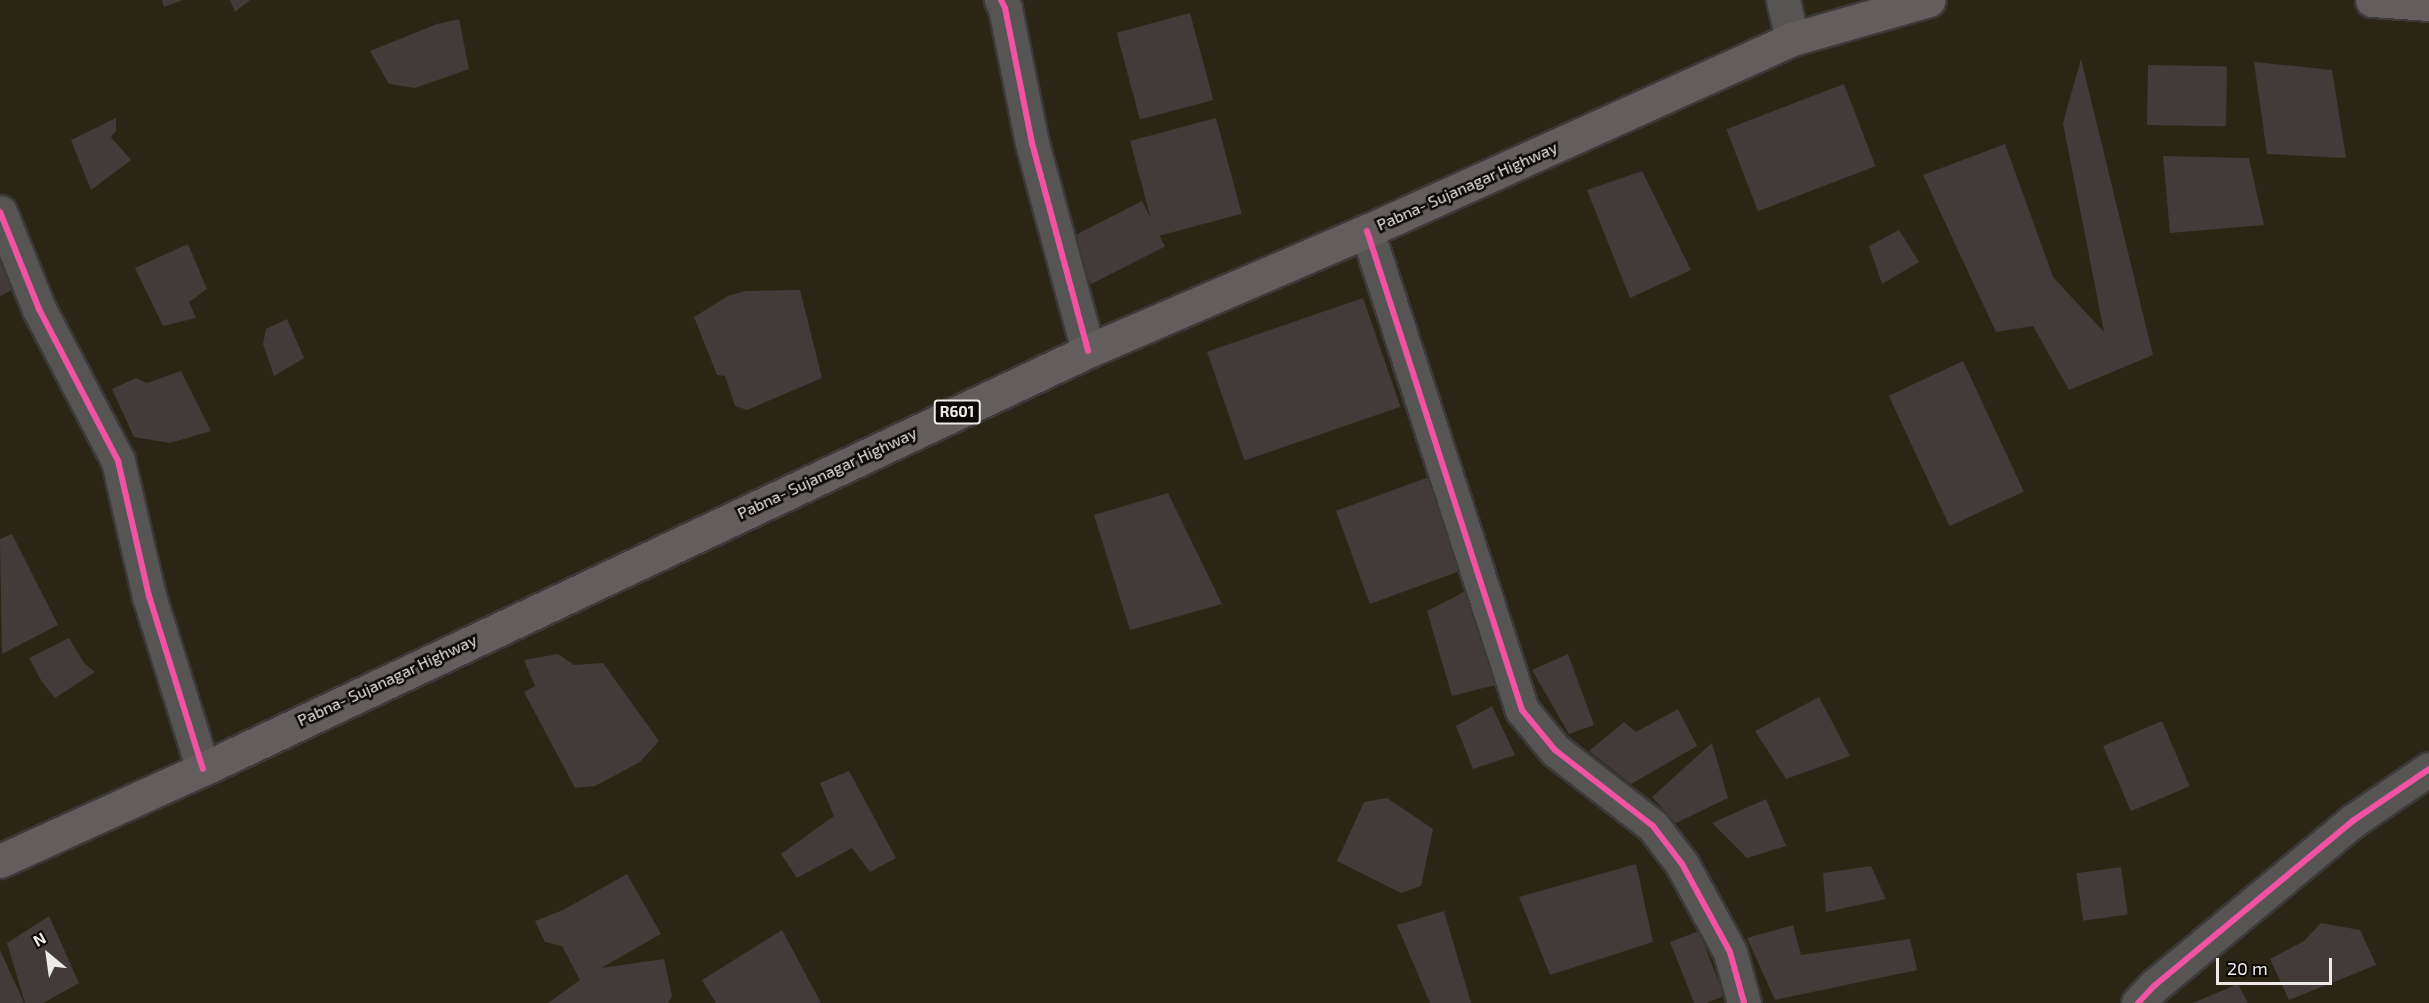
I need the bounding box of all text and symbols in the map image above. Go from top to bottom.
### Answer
street label: Pabna- Sujanagar Highway [1374,137,1560,235]
road number: R601 [933,400,981,424]
street label: Pabna- Sujanagar Highway [734,423,920,523]
street label: Pabna- Sujanagar Highway [294,630,480,730]
north arrow [18,925,78,985]
text: N [29,928,49,950]
scale bar [2219,946,2334,984]
text: 20 m [2227,957,2268,979]

